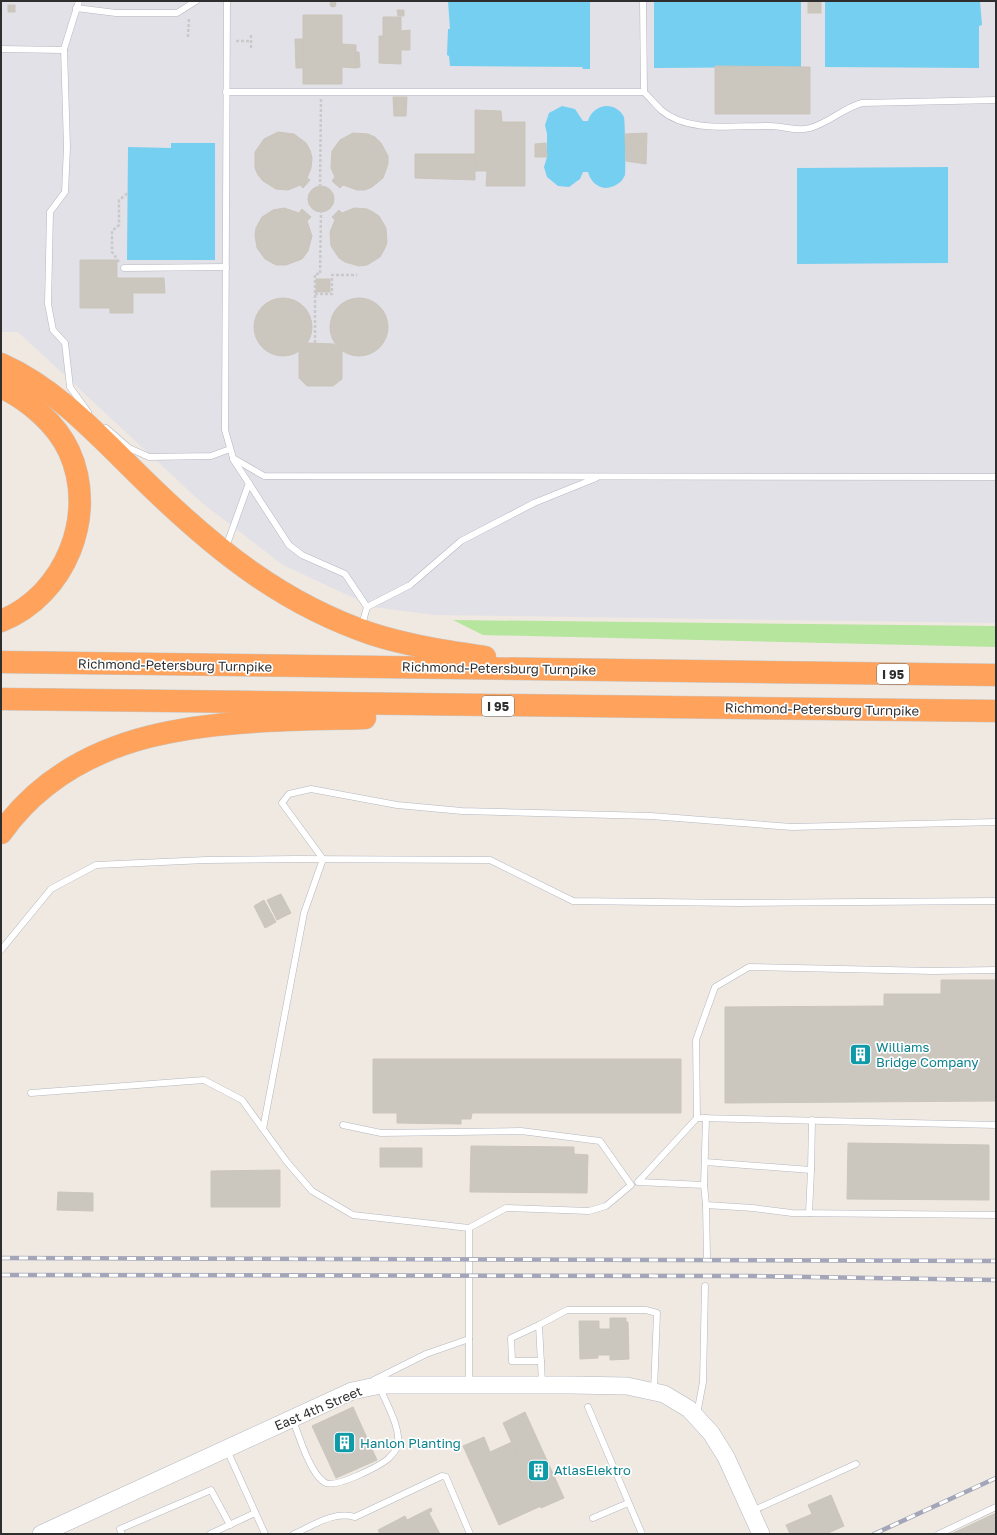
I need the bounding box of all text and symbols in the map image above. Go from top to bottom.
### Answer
street label: Richmond-Petersburg Turnpike [78,655,272,675]
street label: Richmond-Petersburg Turnpike [402,658,596,678]
road number: I 95 [877,664,909,684]
road number: I 95 [482,696,514,716]
street label: Richmond-Petersburg Turnpike [725,699,919,719]
place label: Williams Bridge Company [876,1039,979,1070]
building icon: Williams Bridge Company [847,1041,873,1067]
street label: East 4th Street [272,1382,364,1434]
building icon: Hanlon Planting [331,1430,357,1456]
place label: Hanlon Planting [360,1435,461,1451]
building icon: AtlasElektro [525,1457,551,1483]
place label: AtlasElektro [554,1462,631,1478]

